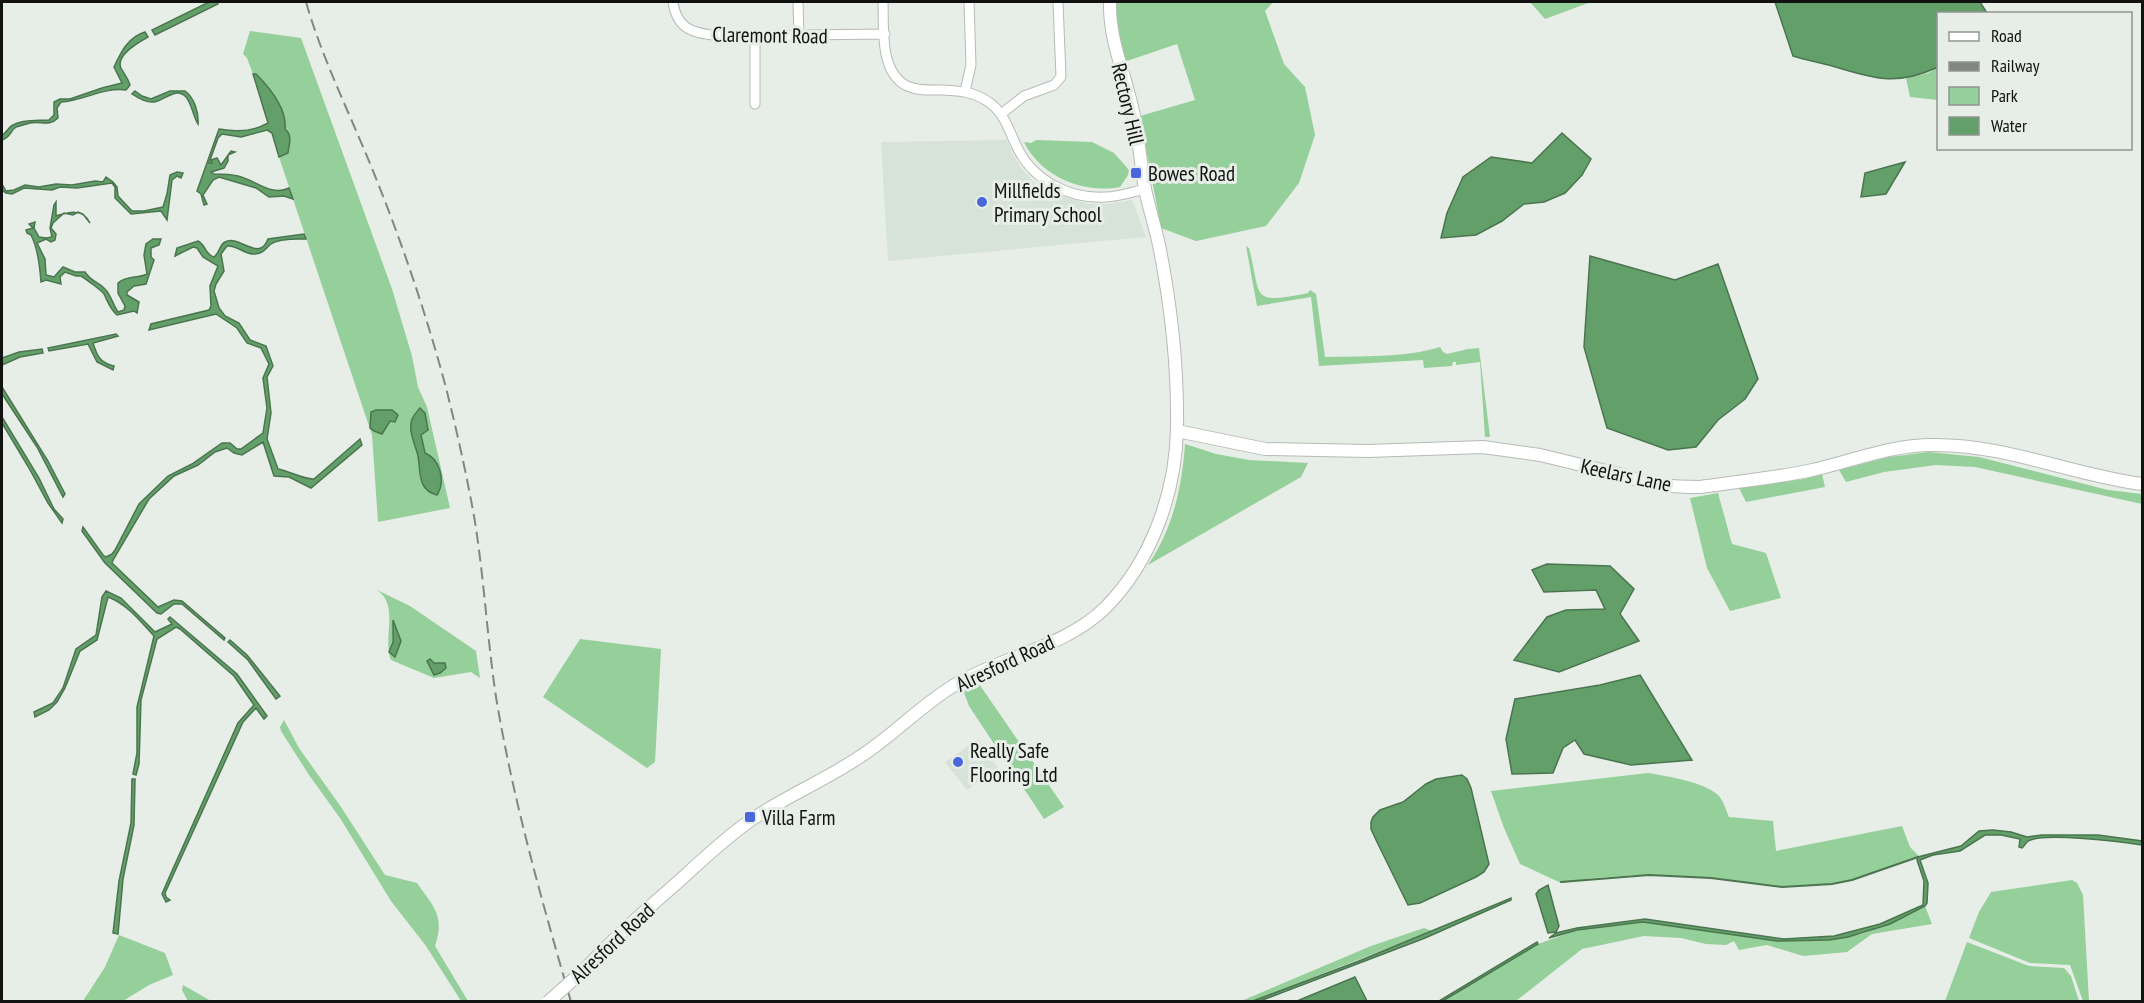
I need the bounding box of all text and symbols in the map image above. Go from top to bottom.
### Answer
legend [1937,12,2132,150]
street label: Claremont Road [712,20,828,50]
text: Road [1991,24,2022,47]
text: Railway [1991,54,2040,77]
street label: Rectory Hill [1106,61,1151,148]
text: Park [1991,84,2018,107]
text: Water [1991,114,2027,137]
place label: Bowes Road [1148,160,1235,187]
marker: Bowes Road [1129,166,1143,180]
place label: Millfields Primary School [994,177,1102,228]
marker: Millfields Primary School [975,195,989,209]
street label: Keelars Lane [1578,452,1674,498]
street label: Alresford Road [951,628,1059,698]
place label: Really Safe Flooring Ltd [970,737,1058,788]
marker: Really Safe Flooring Ltd [951,755,965,769]
place label: Villa Farm [761,804,835,831]
marker: Villa Farm [743,810,757,824]
street label: Alresford Road [564,897,660,989]

